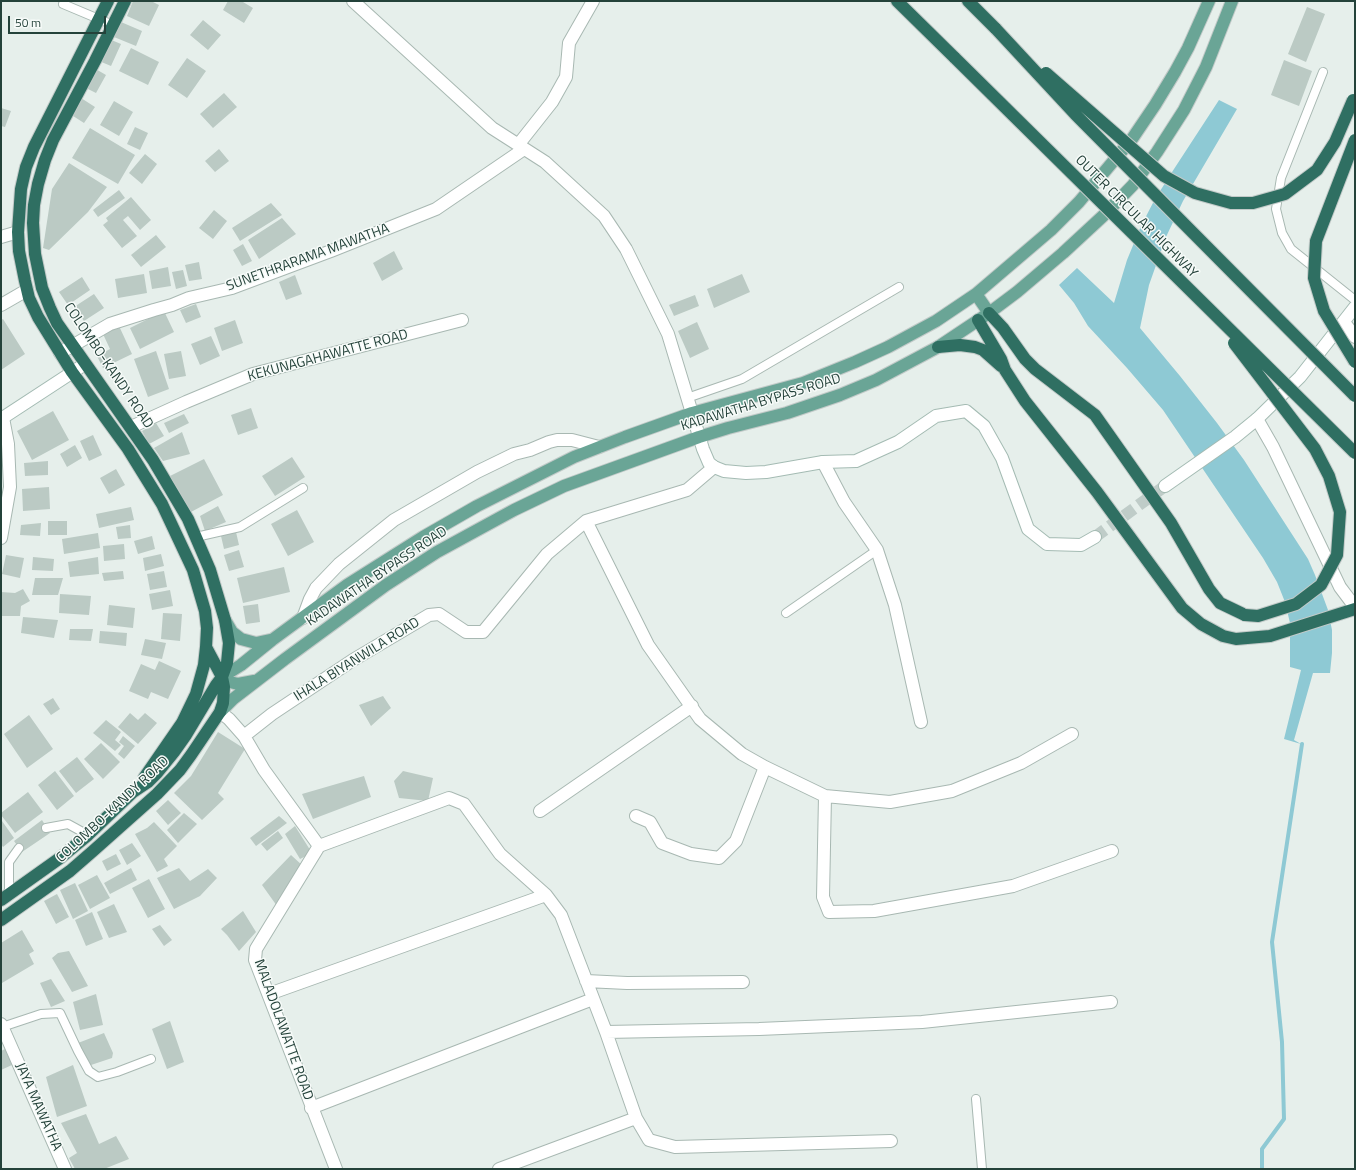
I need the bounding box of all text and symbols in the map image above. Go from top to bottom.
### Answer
scale bar [10,8,108,34]
text: 50 m [15,13,41,32]
street label: OUTER CIRCULAR HIGHWAY [1071,152,1201,282]
street label: SUNETHRARAMA MAWATHA [224,221,392,295]
street label: COLOMBO-KANDY ROAD [60,300,156,432]
street label: KEKUNAGAHAWATTE ROAD [246,327,410,385]
street label: KADAWATHA BYPASS ROAD [679,371,843,435]
street label: KADAWATHA BYPASS ROAD [303,523,451,631]
street label: IHALA BIYANWILA ROAD [291,614,423,706]
street label: COLOMBO-KANDY ROAD [53,753,173,867]
street label: MALADOLAWATTE ROAD [250,957,316,1103]
street label: JAYA MAWATHA [11,1060,65,1154]

